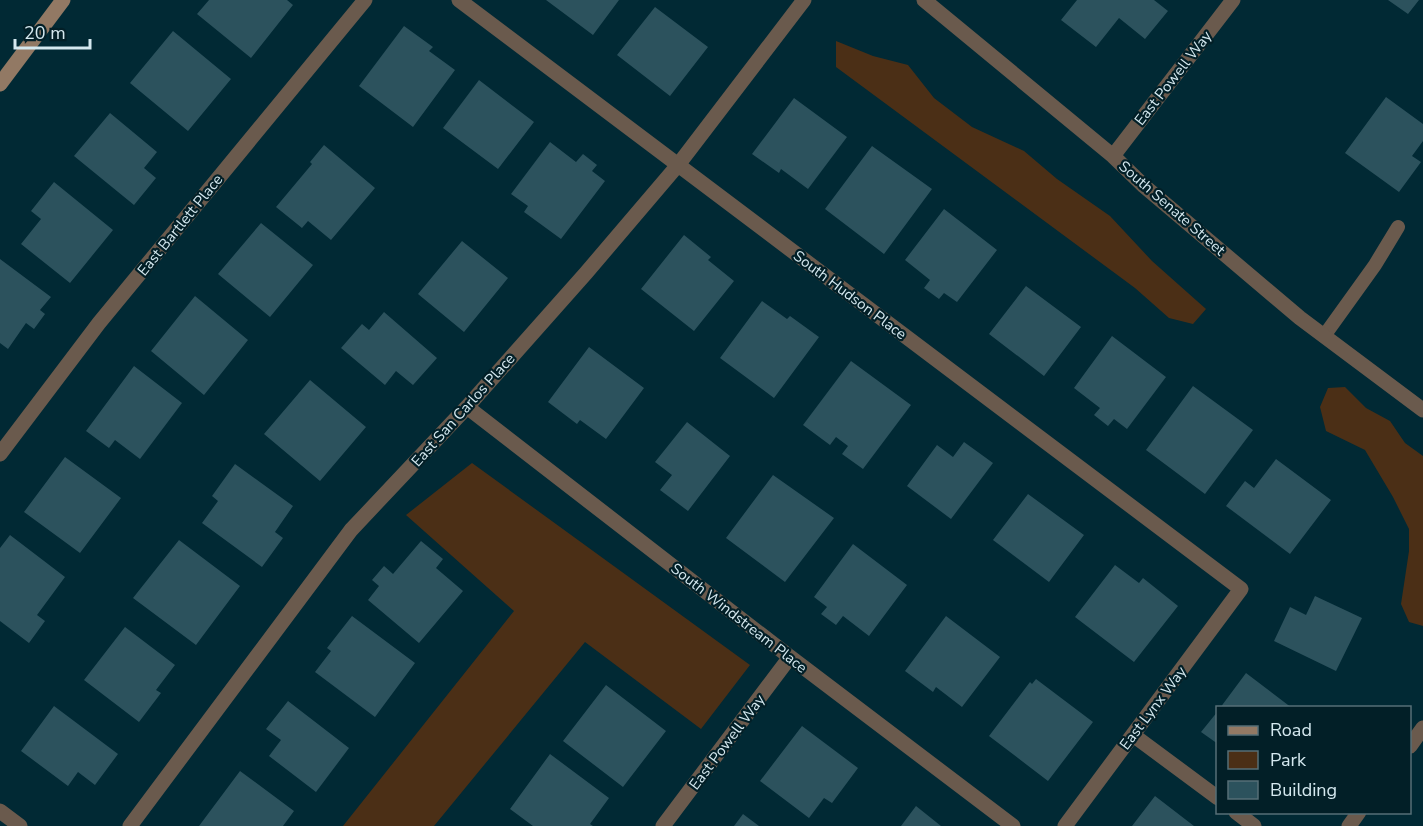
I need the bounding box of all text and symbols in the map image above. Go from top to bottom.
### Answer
scale bar [15,12,90,50]
text: 20 m [24,21,66,45]
street label: East Powell Way [1130,26,1216,129]
street label: South Senate Street [1114,156,1230,260]
street label: East Bartlett Place [133,170,227,280]
street label: South Hudson Place [789,246,911,344]
street label: East San Carlos Place [407,349,519,471]
street label: South Windstream Place [667,558,811,678]
street label: East Lynx Way [1115,662,1191,754]
street label: East Powell Way [685,690,770,794]
legend [1216,706,1411,814]
text: Road [1270,718,1312,742]
text: Park [1270,748,1307,772]
text: Building [1270,778,1337,802]

